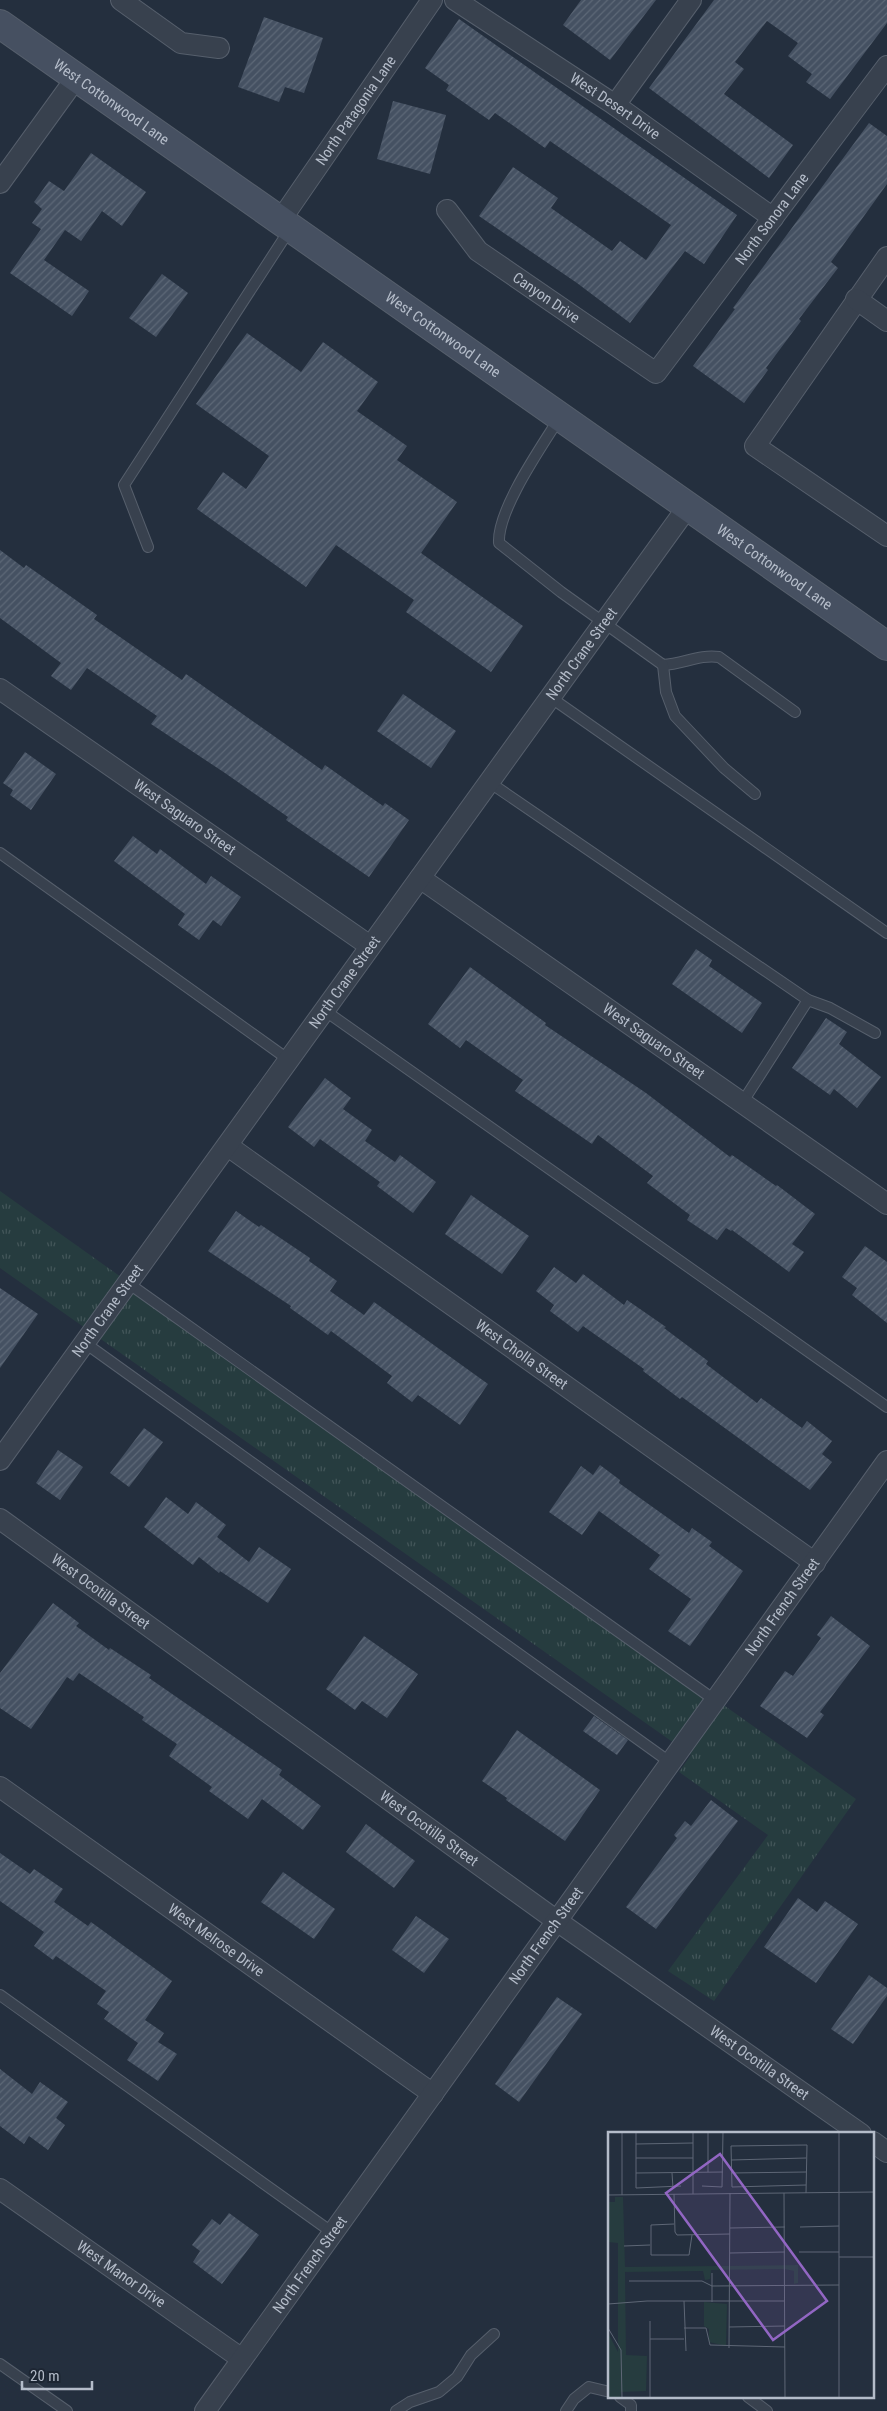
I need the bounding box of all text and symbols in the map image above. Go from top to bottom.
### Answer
street label: North Patagonia Lane [312,52,400,169]
street label: West Cottonwood Lane [50,55,173,149]
street label: West Desert Drive [567,69,664,143]
street label: North Sonora Lane [731,169,812,269]
street label: Canyon Drive [509,268,583,327]
street label: West Cottonwood Lane [382,288,504,381]
street label: West Cottonwood Lane [713,520,836,614]
street label: North Crane Street [542,604,621,704]
street label: West Saguaro Street [130,776,239,859]
street label: North Crane Street [305,933,384,1032]
street label: West Saguaro Street [599,999,708,1083]
street label: North Crane Street [68,1261,147,1361]
street label: West Cholla Street [472,1316,571,1393]
street label: West Ocotilla Street [48,1550,153,1633]
street label: North French Street [741,1555,823,1659]
street label: West Ocotilla Street [376,1787,482,1870]
street label: North French Street [505,1884,587,1988]
street label: West Melrose Drive [164,1900,268,1981]
street label: West Ocotilla Street [706,2022,812,2104]
inset map [608,2132,874,2398]
street label: North French Street [269,2213,351,2317]
street label: West Manor Drive [73,2237,169,2311]
scale bar [22,2358,92,2390]
text: 20 m [30,2367,60,2385]

